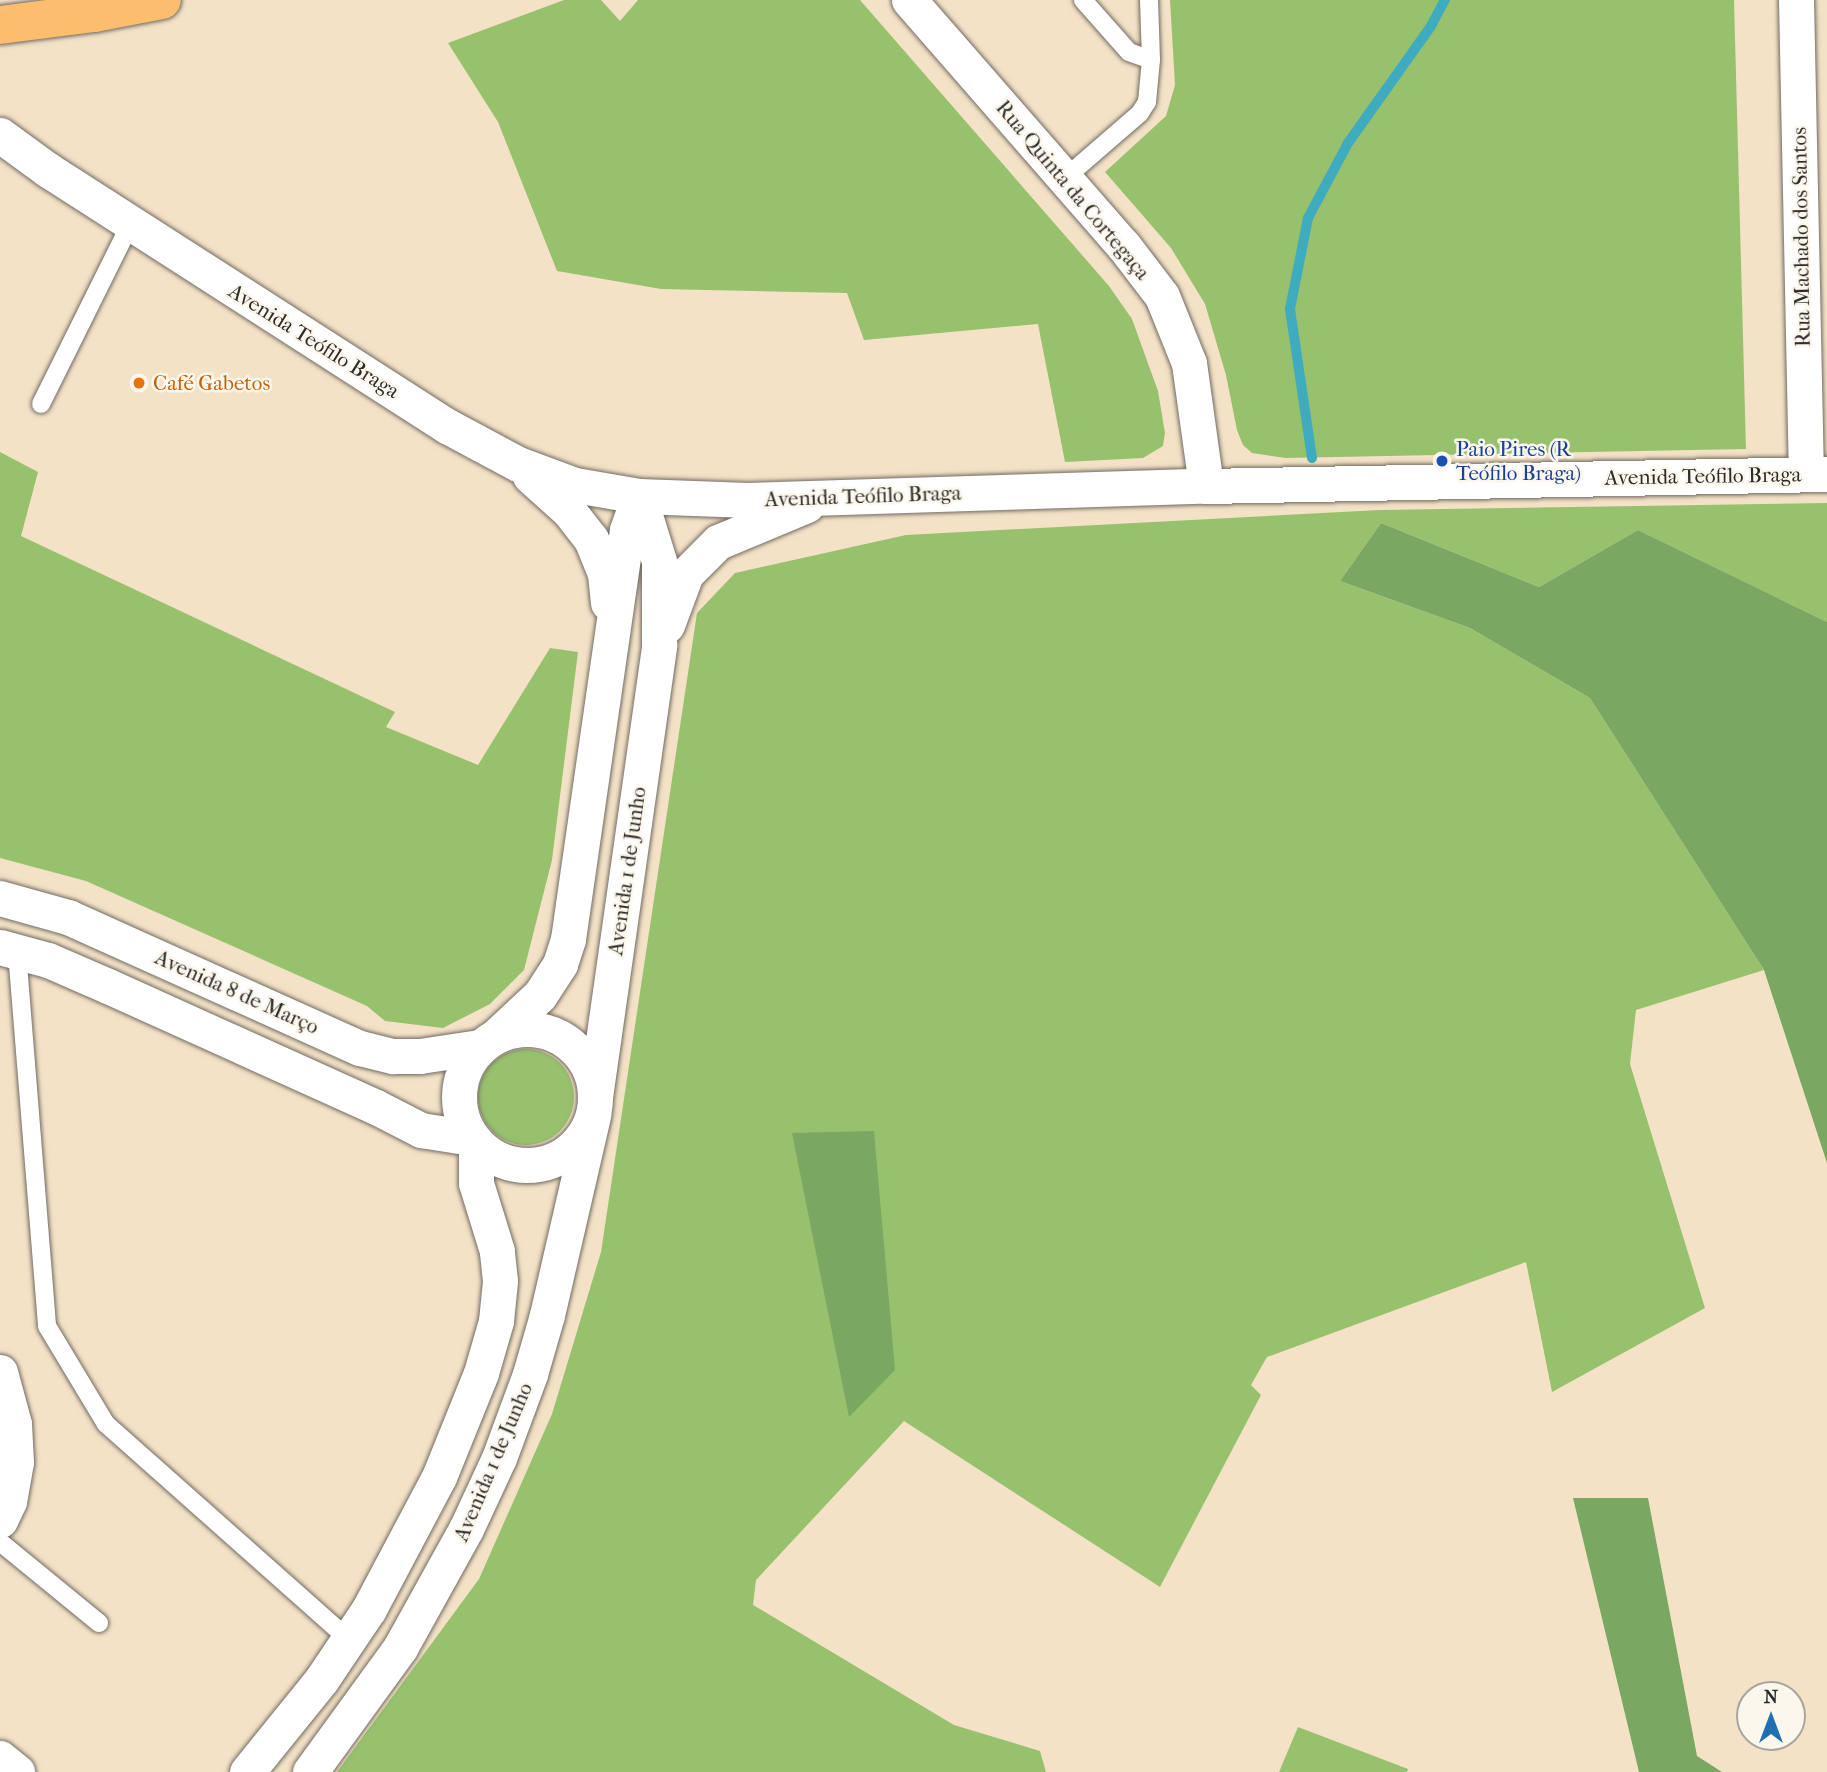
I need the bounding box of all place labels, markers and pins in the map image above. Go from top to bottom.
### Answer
place label: Café Gabetos [153,370,270,396]
marker: Café Gabetos [131,375,147,391]
place label: Paio Pires (R Teófilo Braga) [1456,436,1581,486]
marker: Paio Pires (R Teófilo Braga) [1434,453,1450,469]

